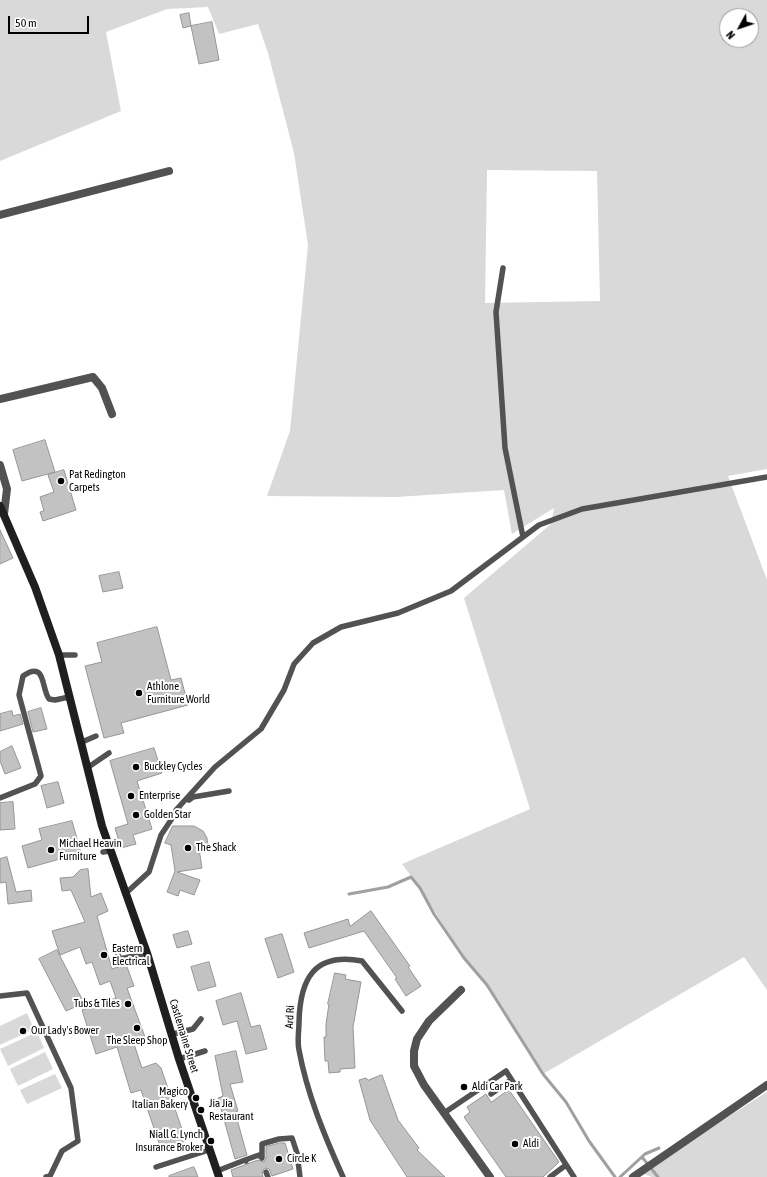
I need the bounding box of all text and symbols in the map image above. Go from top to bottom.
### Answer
scale bar [10,8,91,34]
north arrow [719,8,759,48]
text: 50 m [15,16,37,30]
text: N [724,29,737,41]
place label: Pat Redington Carpets [69,468,126,494]
marker: Pat Redington Carpets [56,476,66,486]
place label: Athlone Furniture World [147,680,210,706]
marker: Athlone Furniture World [134,688,144,698]
place label: Buckley Cycles [144,760,202,774]
marker: Buckley Cycles [131,762,141,772]
place label: Enterprise [139,789,180,803]
marker: Enterprise [126,791,136,801]
place label: Golden Star [144,808,191,822]
marker: Golden Star [131,810,141,820]
place label: Michael Heavin Furniture [59,837,122,863]
place label: The Shack [196,841,236,855]
marker: The Shack [183,843,193,853]
marker: Michael Heavin Furniture [46,845,56,855]
place label: Eastern Electrical [112,942,150,968]
marker: Eastern Electrical [99,950,109,960]
place label: Tubs & Tiles [74,997,120,1011]
street label: Castlemaine Street [167,998,201,1074]
marker: Tubs & Tiles [123,999,133,1009]
street label: Ard Rí [283,1005,297,1029]
marker: The Sleep Shop [132,1023,142,1033]
place label: Our Lady's Bower [31,1024,99,1038]
marker: Our Lady's Bower [18,1026,28,1036]
place label: The Sleep Shop [107,1034,167,1048]
place label: Aldi Car Park [472,1080,523,1094]
marker: Aldi Car Park [459,1082,469,1092]
place label: Magico Italian Bakery [132,1085,188,1111]
marker: Magico Italian Bakery [191,1093,201,1103]
place label: Jia Jia Restaurant [209,1097,254,1123]
marker: Jia Jia Restaurant [196,1105,206,1115]
place label: Niall G. Lynch Insurance Broker [135,1128,203,1154]
marker: Niall G. Lynch Insurance Broker [206,1136,216,1146]
place label: Aldi [523,1137,539,1151]
marker: Aldi [510,1139,520,1149]
place label: Circle K [287,1152,316,1166]
marker: Circle K [274,1154,284,1164]

